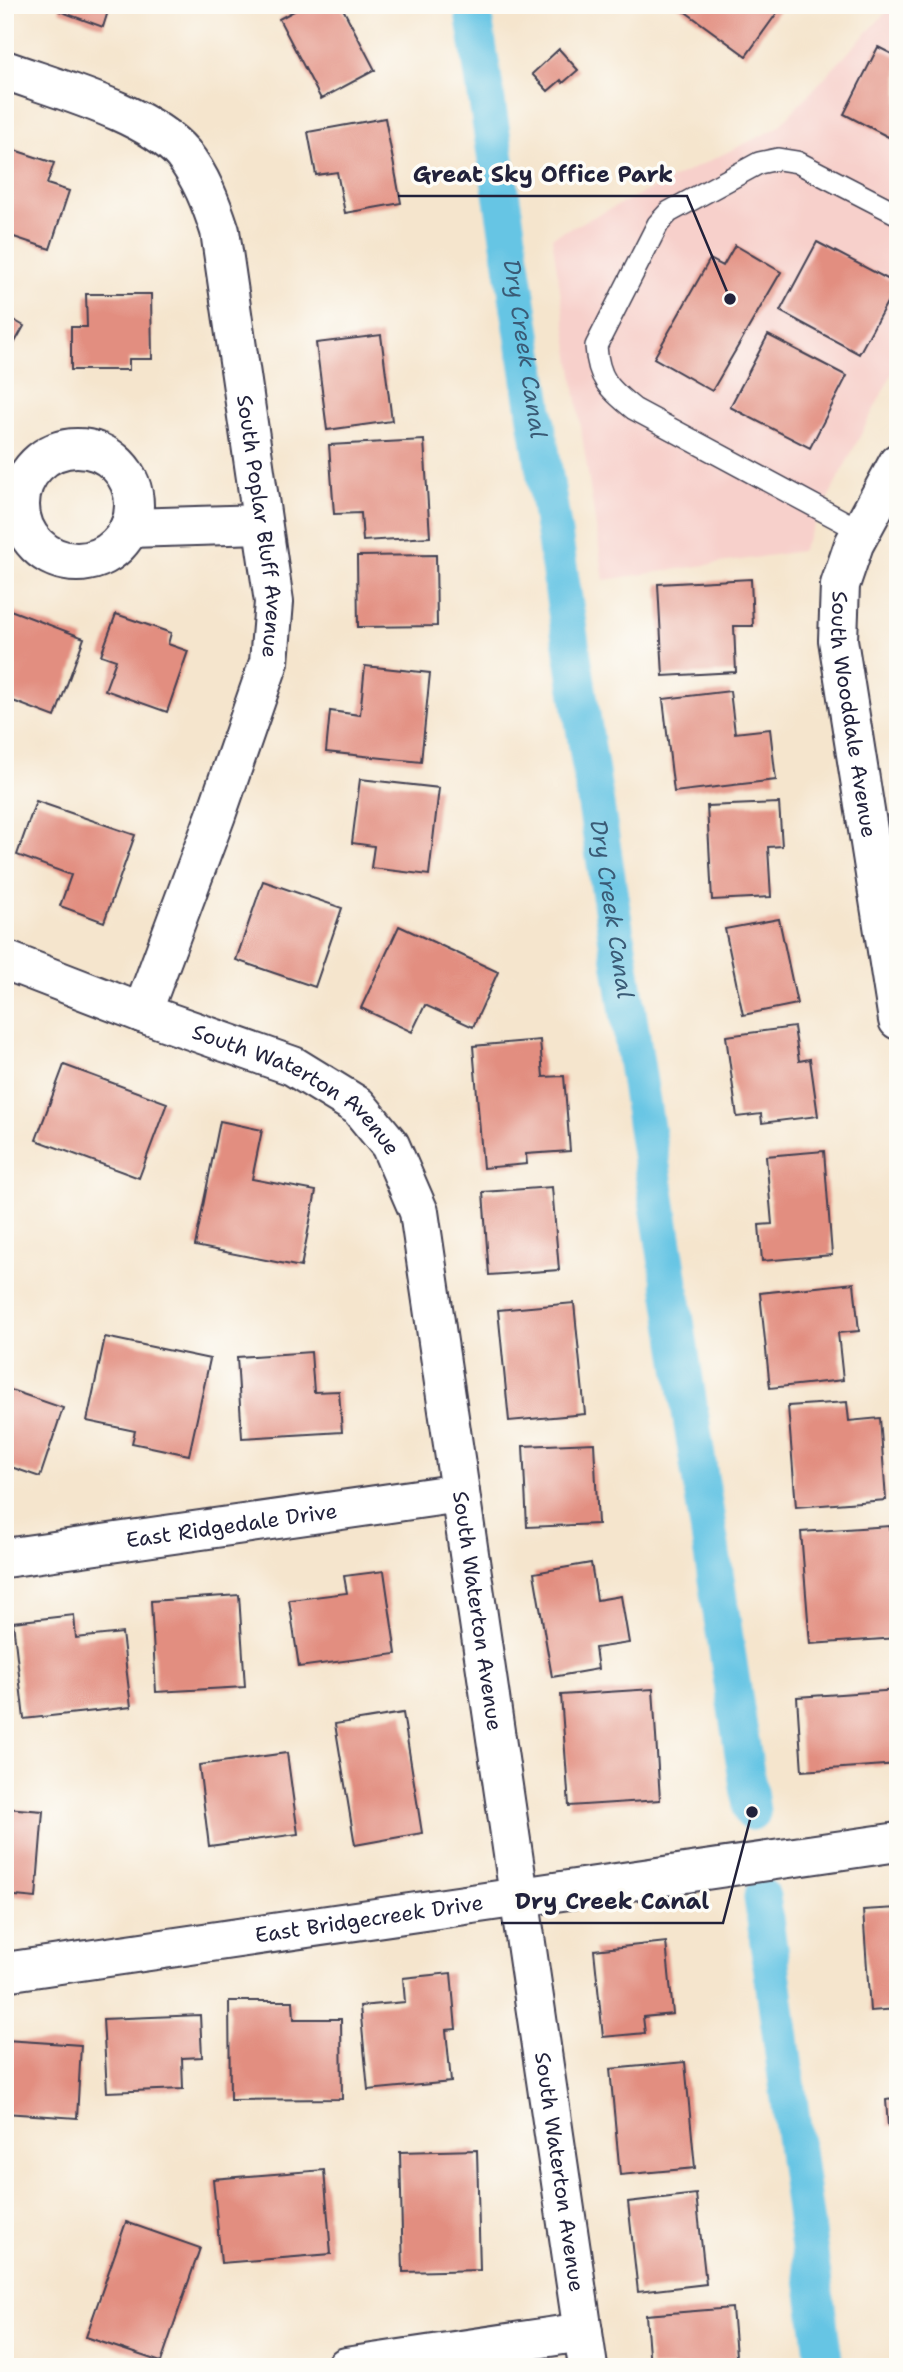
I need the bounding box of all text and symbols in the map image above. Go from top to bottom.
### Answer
callout: Great Sky Office Park [398,152,687,196]
text: Great Sky Office Park [413,159,673,189]
water label: Dry Creek Canal [497,257,554,441]
street label: South Poplar Bluff Avenue [230,393,288,659]
street label: South Wooddale Avenue [824,590,883,840]
water label: Dry Creek Canal [583,818,641,1001]
street label: South Waterton Avenue [188,1018,407,1159]
street label: South Waterton Avenue [446,1489,509,1733]
street label: East Ridgedale Drive [124,1497,339,1555]
callout: Dry Creek Canal [501,1879,723,1923]
text: Dry Creek Canal [515,1886,709,1916]
street label: East Bridgecreek Drive [253,1889,485,1949]
street label: South Waterton Avenue [528,2050,591,2294]

